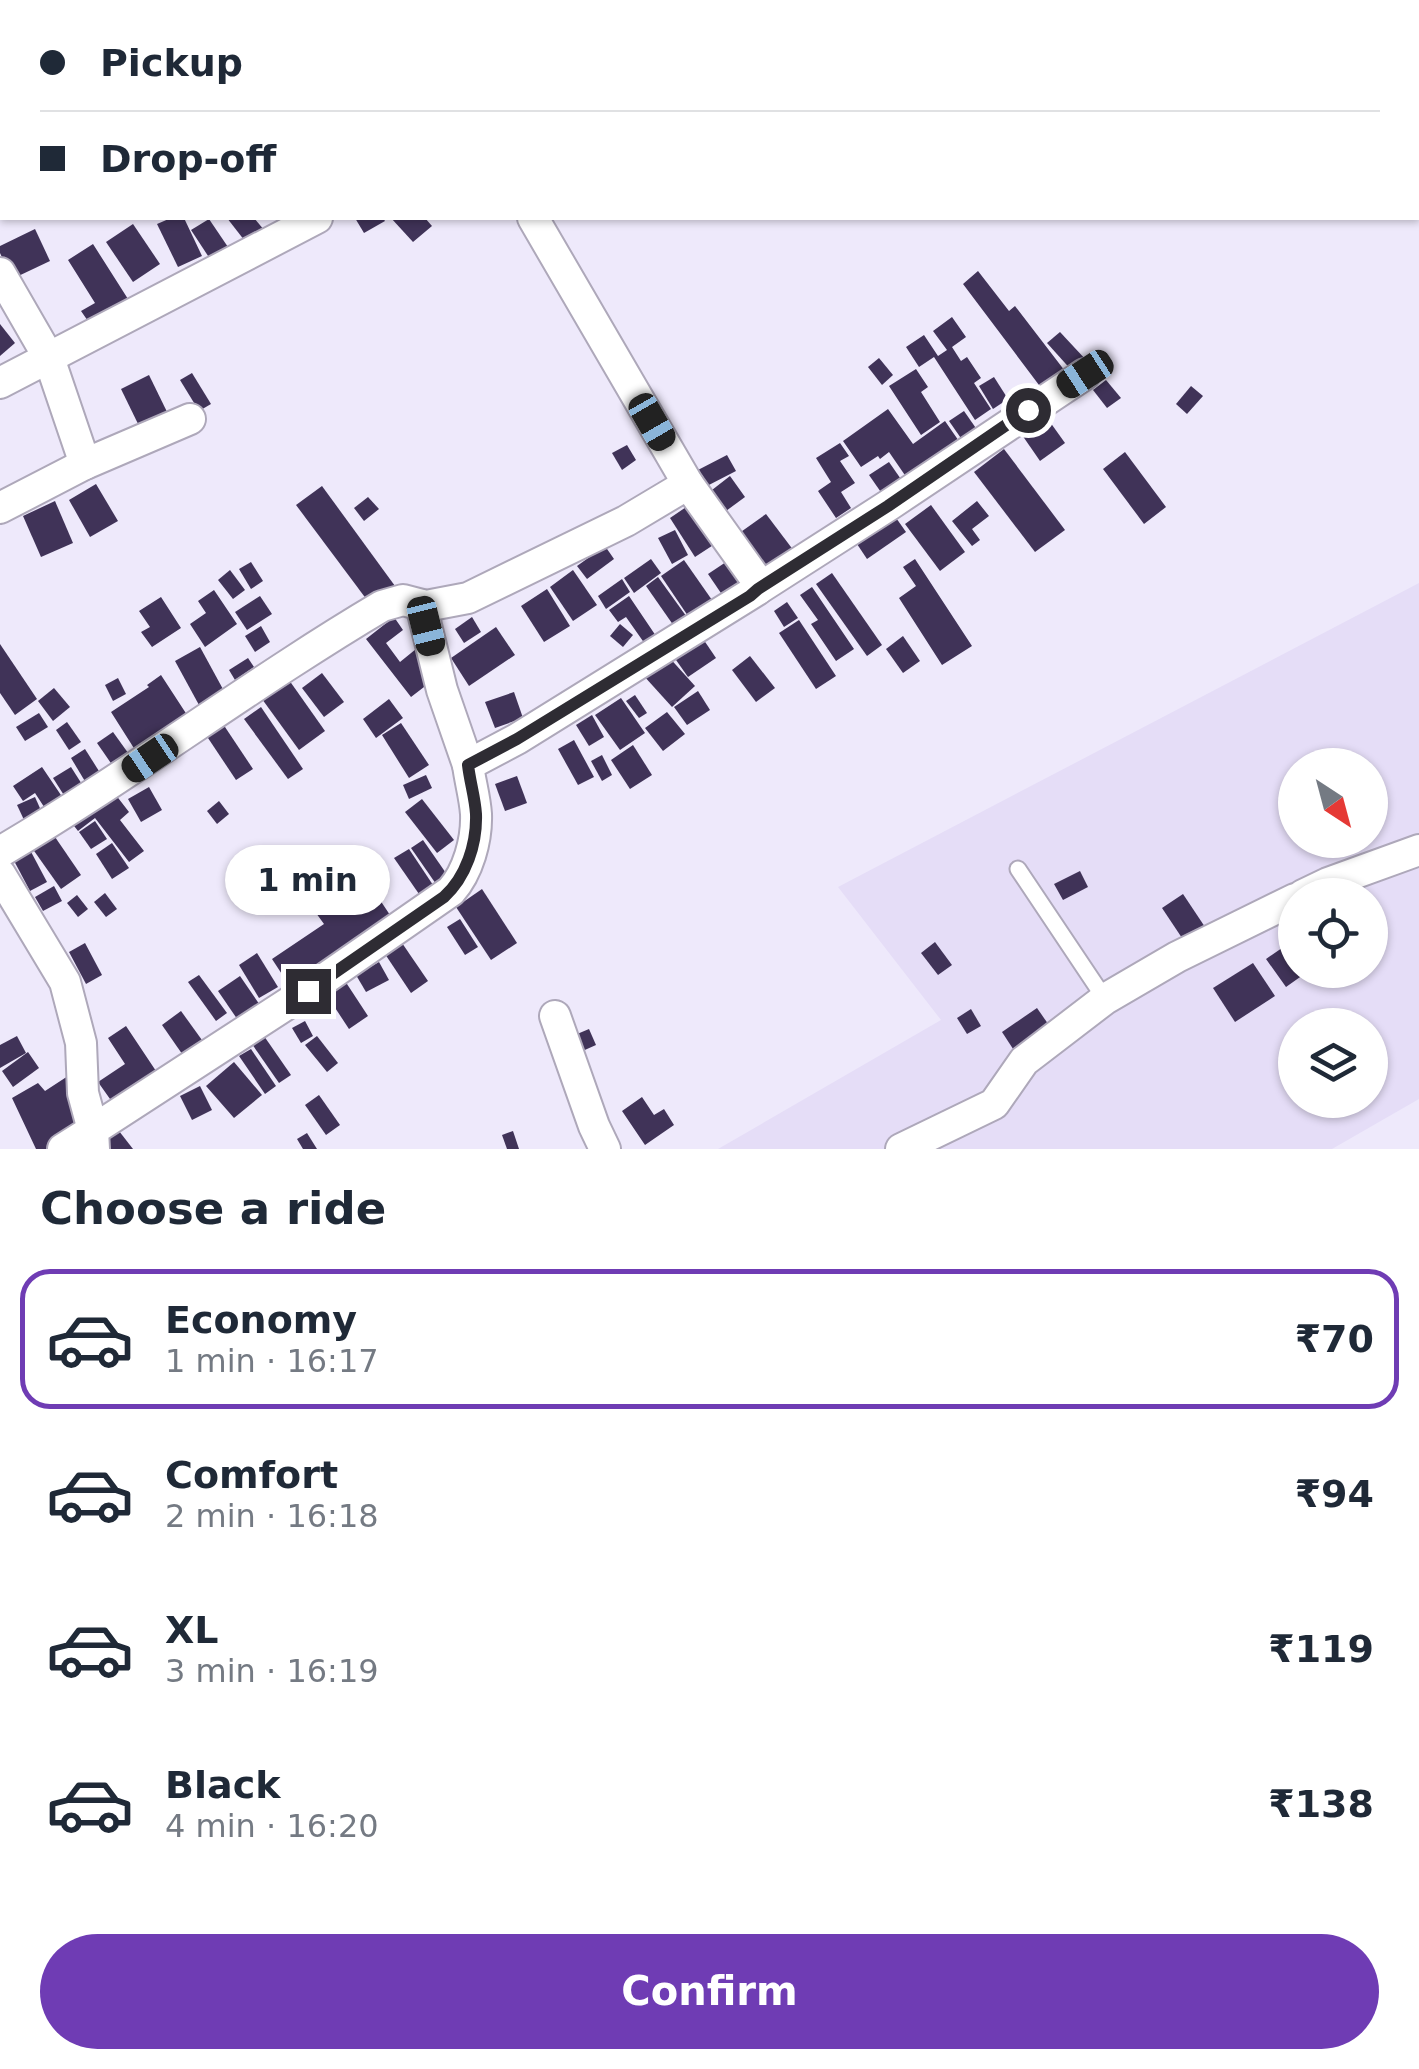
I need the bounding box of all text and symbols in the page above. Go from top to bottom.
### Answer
text: Pickup [100,41,243,85]
text: Drop-off [100,137,276,181]
car [1052,345,1118,403]
route start [1006,388,1051,433]
car [624,389,680,455]
car [404,593,448,659]
car [117,729,183,787]
north arrow [1278,748,1388,858]
map controls [1278,748,1388,1118]
callout: 1 min [226,846,390,916]
text: 1 min [257,861,358,899]
button: locate [1278,878,1388,988]
route end [286,969,331,1014]
button: layers [1278,1008,1388,1118]
text: Choose a ride [40,1182,386,1235]
icon: car [45,1294,135,1384]
text: Economy [165,1298,357,1342]
text: ₹70 [1295,1317,1374,1361]
text: 1 min · 16:17 [165,1342,379,1380]
icon: car [45,1449,135,1539]
text: Comfort [165,1453,338,1497]
text: ₹94 [1295,1472,1374,1516]
text: 2 min · 16:18 [165,1497,379,1535]
icon: car [45,1604,135,1694]
text: XL [165,1608,219,1652]
text: ₹119 [1268,1627,1374,1671]
text: 3 min · 16:19 [165,1652,379,1690]
icon: car [45,1759,135,1849]
text: Black [165,1763,280,1807]
text: ₹138 [1268,1782,1374,1826]
text: 4 min · 16:20 [165,1807,379,1845]
button: Confirm [40,1934,1379,2049]

